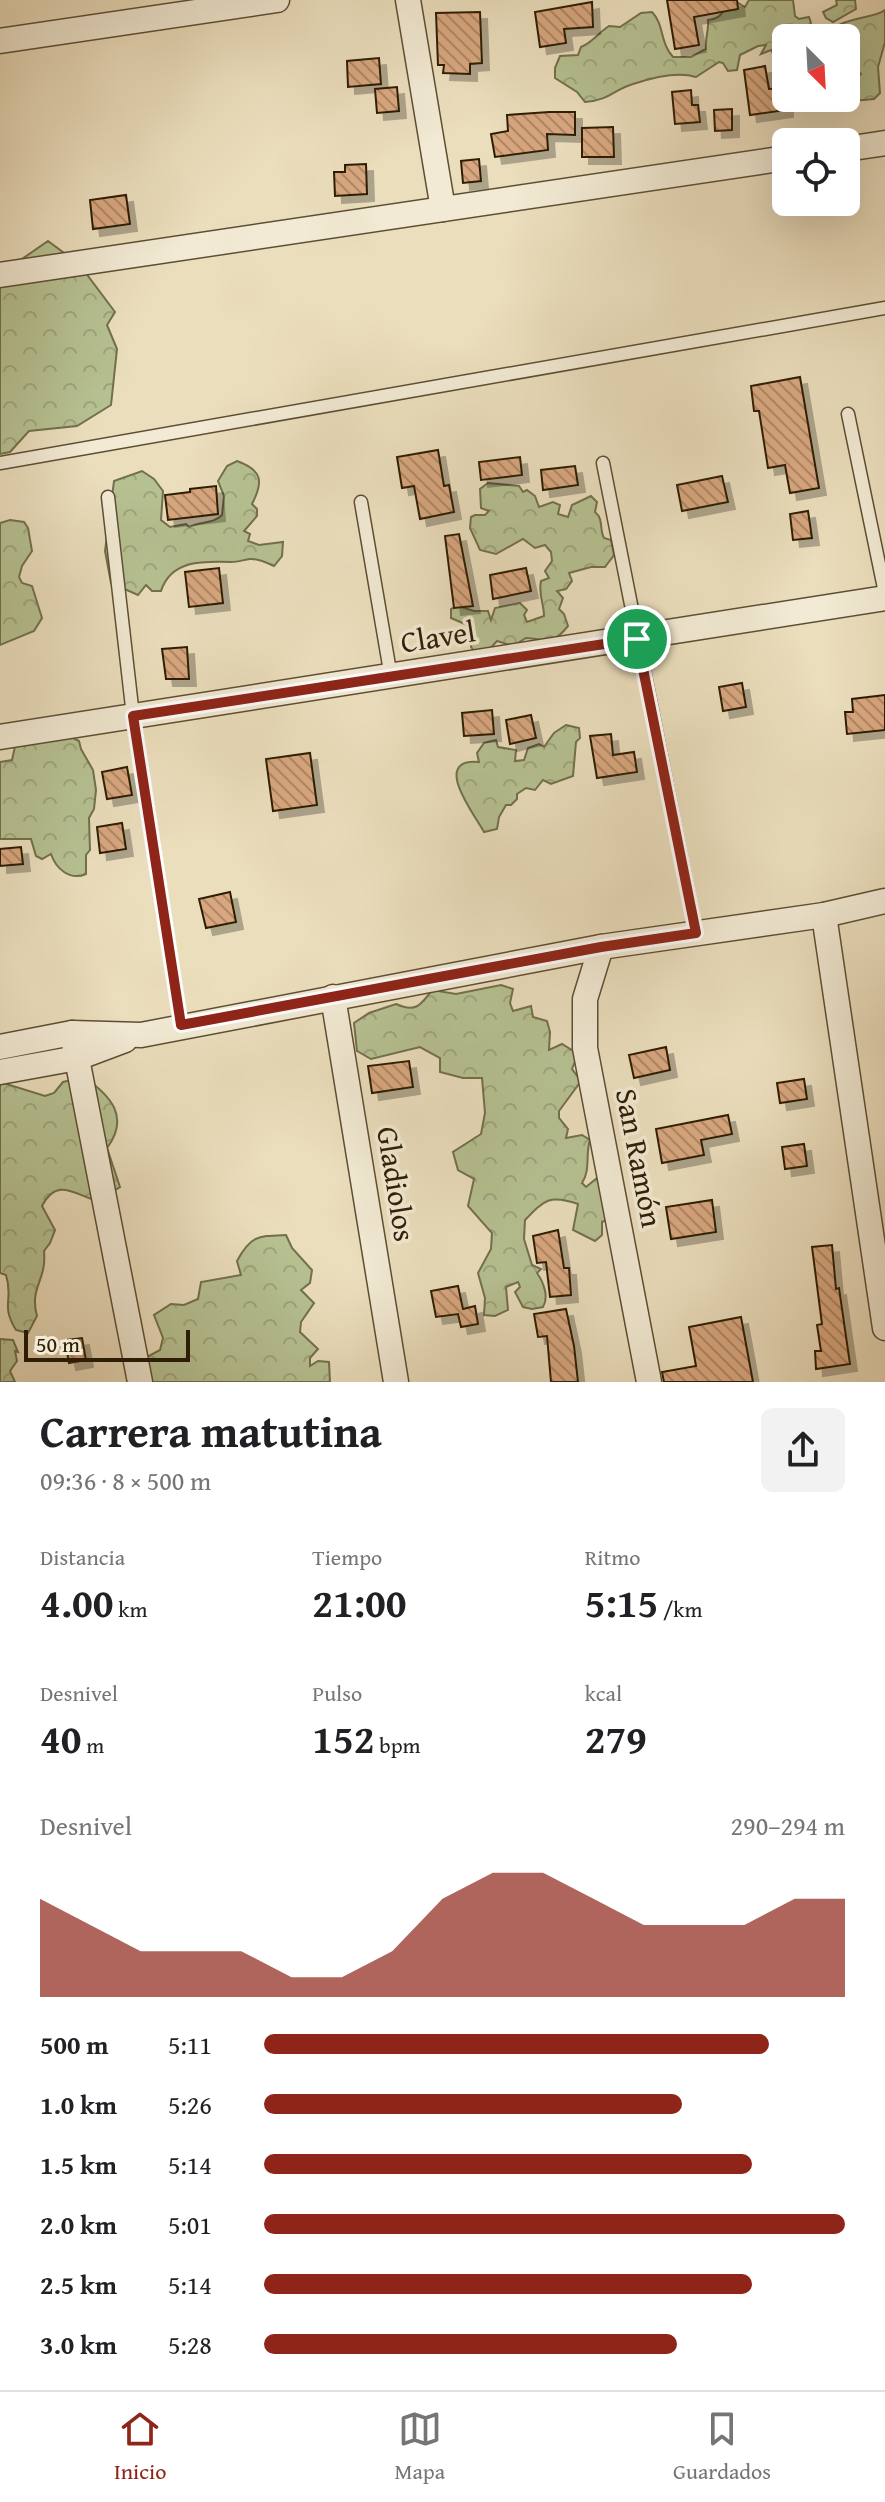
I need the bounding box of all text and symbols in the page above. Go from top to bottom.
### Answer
north arrow [772,24,860,112]
map controls [772,24,860,216]
button: locate [772,128,860,216]
pin [603,605,671,673]
street label: Clavel [397,608,478,664]
icon: arrive [615,617,659,661]
street label: San Ramón [605,1085,675,1231]
street label: Gladiolos [366,1123,428,1244]
scale bar [24,1326,190,1362]
text: 50 m [36,1328,80,1360]
text: Carrera matutina [40,1399,382,1463]
button: share [761,1408,845,1492]
text: 09:36 · 8 × 500 m [40,1461,211,1500]
text: Distancia [40,1541,125,1573]
text: Tiempo [312,1541,382,1573]
text: Ritmo [585,1541,640,1573]
text: 4.00 [40,1573,113,1632]
text: 21:00 [312,1573,407,1632]
text: 5:15 [585,1573,658,1632]
text: km [113,1593,147,1625]
text: /km [658,1593,703,1625]
text: Desnivel [40,1677,118,1709]
text: Pulso [312,1677,362,1709]
text: kcal [585,1677,622,1709]
text: 40 [40,1709,81,1768]
text: 152 [312,1709,375,1768]
text: 279 [585,1709,647,1768]
text: m [81,1729,104,1761]
text: bpm [375,1729,421,1761]
text: Desnivel [40,1806,132,1845]
text: 290–294 m [731,1806,845,1845]
text: 500 m [40,2025,108,2064]
text: 5:11 [168,2025,212,2064]
text: 1.0 km [40,2085,117,2124]
text: 5:26 [168,2085,212,2124]
text: 1.5 km [40,2145,117,2184]
text: 5:14 [168,2145,212,2184]
text: 2.0 km [40,2205,117,2244]
text: 5:01 [168,2205,212,2244]
text: 2.5 km [40,2265,117,2304]
text: 5:14 [168,2265,212,2304]
text: 3.0 km [40,2325,117,2364]
text: 5:28 [168,2325,212,2364]
tab: Inicio [114,2407,166,2487]
tab: Mapa [394,2407,445,2487]
tab: Guardados [673,2407,771,2487]

